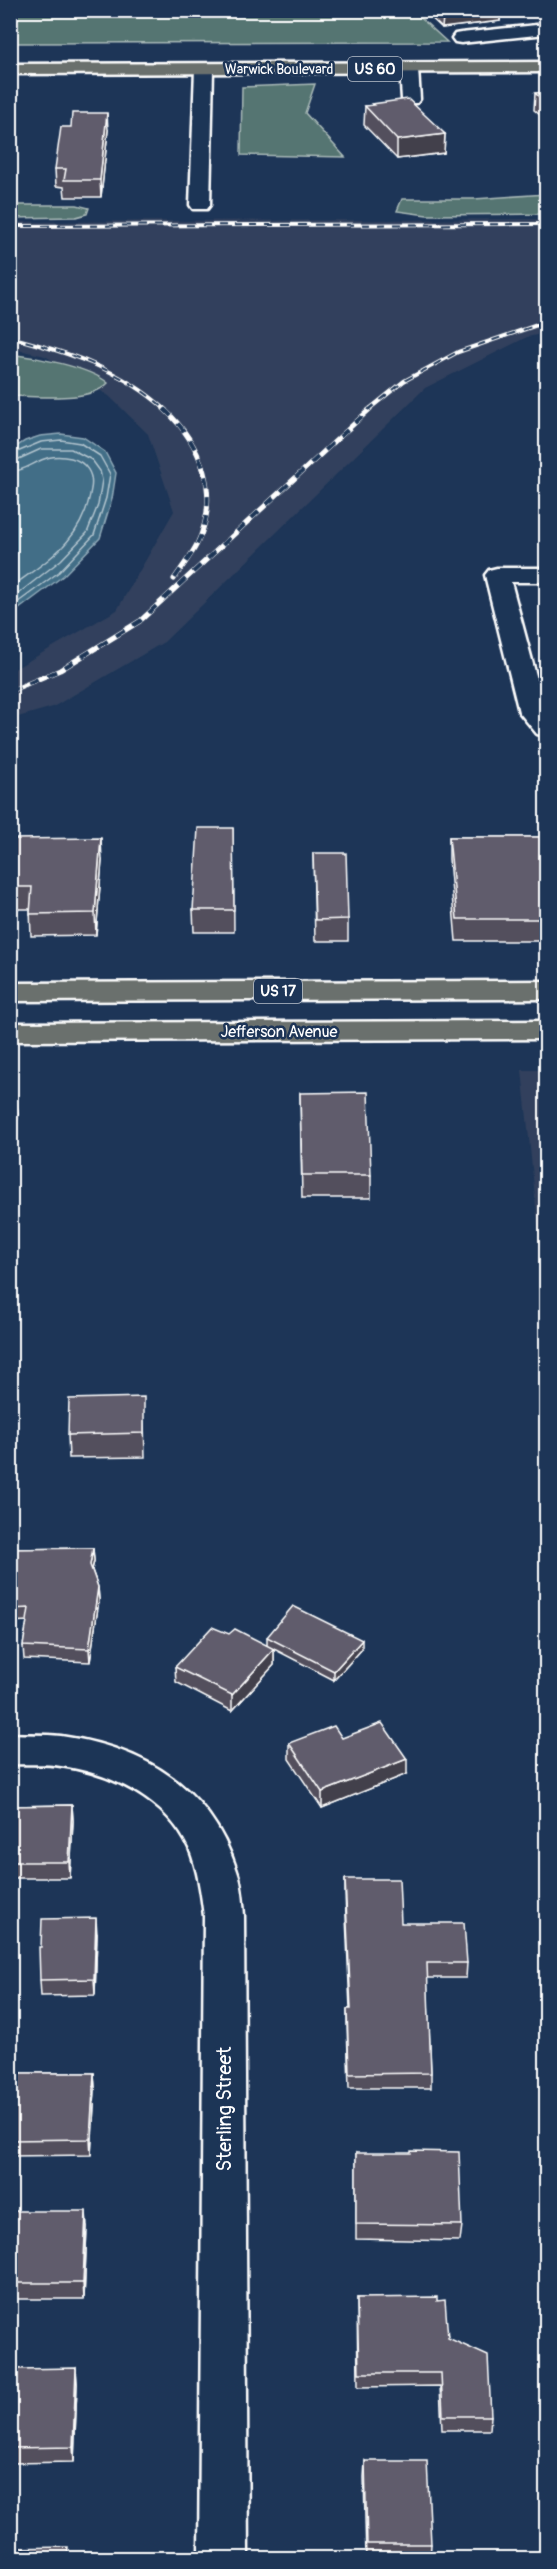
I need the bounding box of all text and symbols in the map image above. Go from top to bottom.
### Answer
road number: US 60 [348,57,402,81]
street label: Warwick Boulevard [225,61,333,78]
road number: US 17 [254,979,302,1003]
street label: Jefferson Avenue [221,1022,338,1042]
street label: Sterling Street [212,2046,237,2171]

